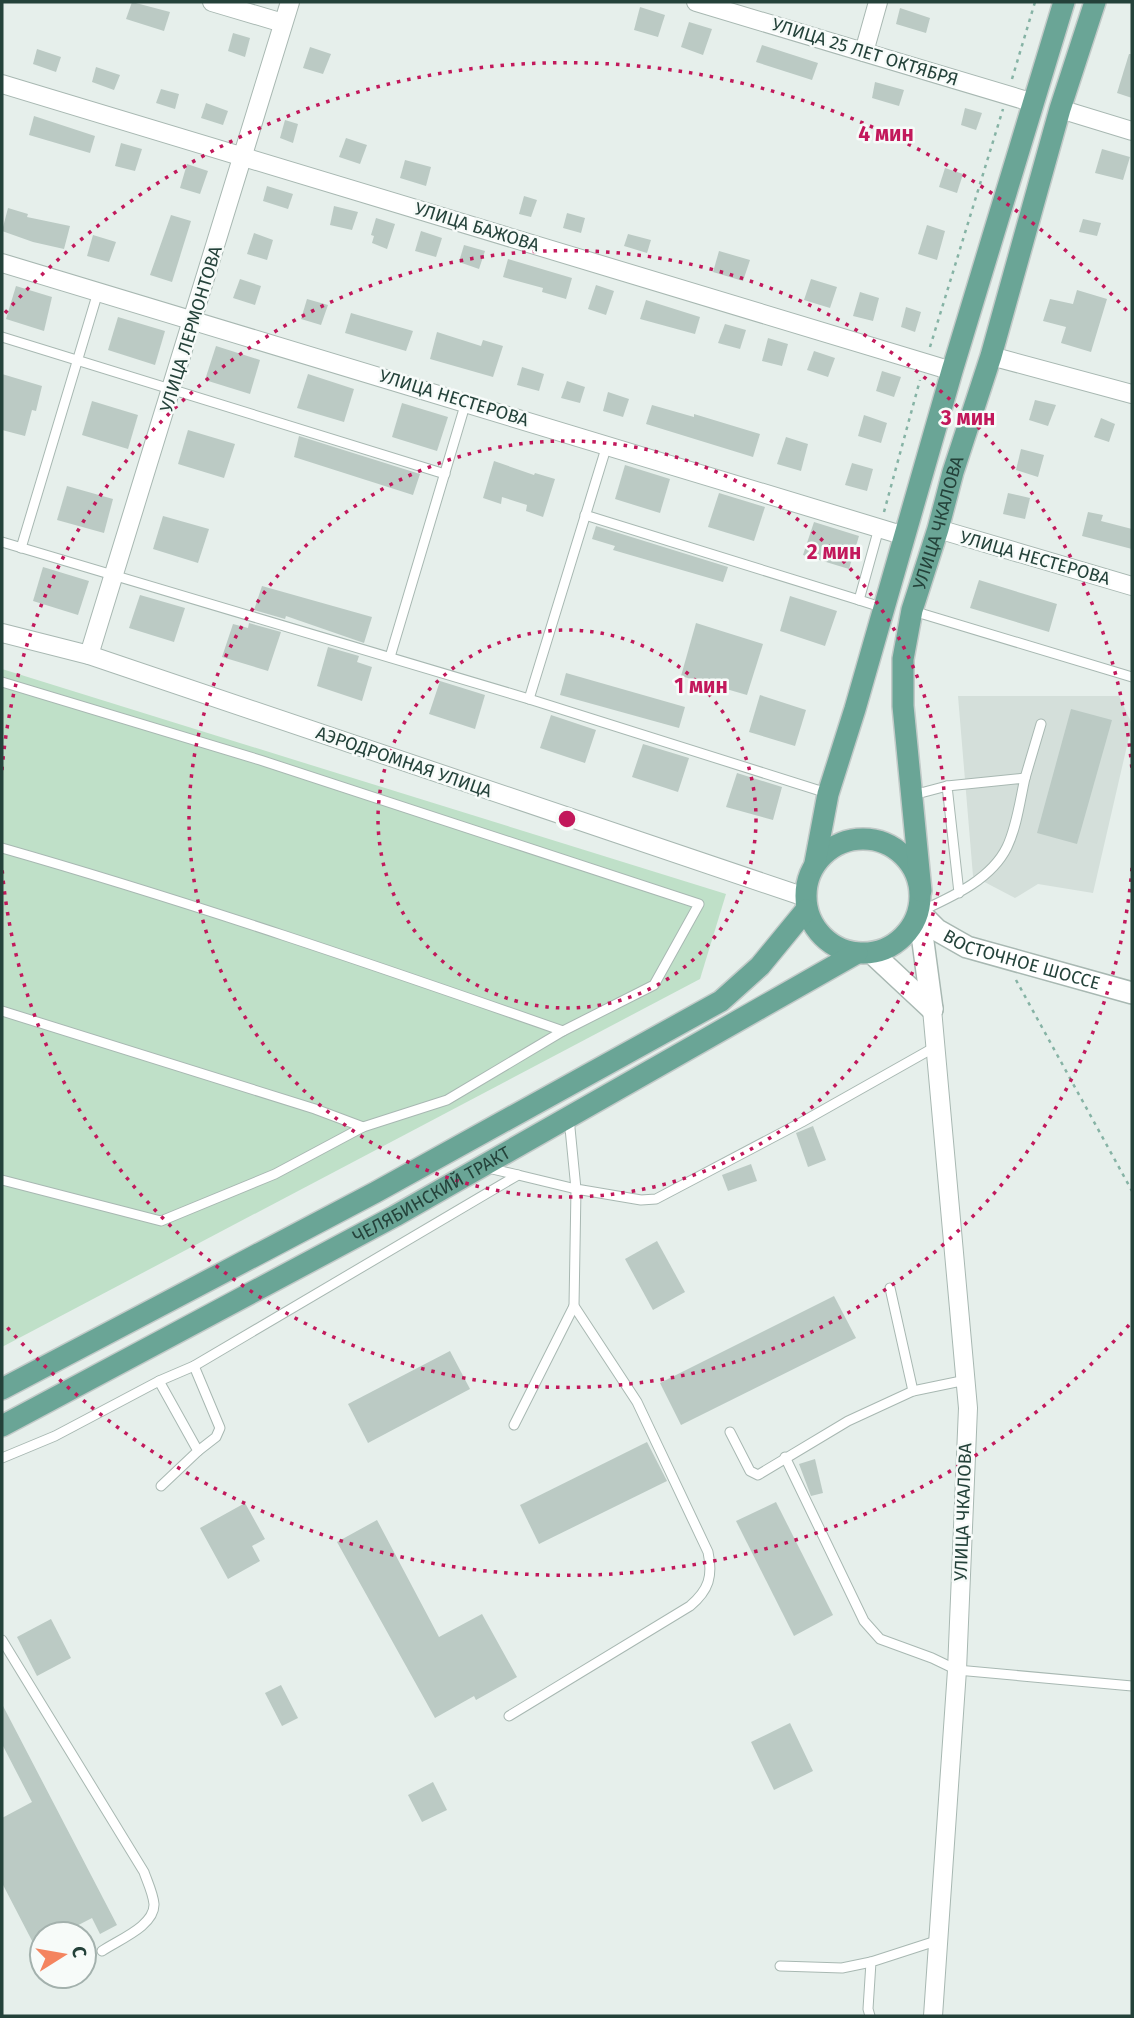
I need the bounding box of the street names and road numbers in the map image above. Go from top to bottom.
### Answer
street label: УЛИЦА 25 ЛЕТ ОКТЯБРЯ [769,13,961,91]
street label: УЛИЦА БАЖОВА [412,198,543,257]
street label: УЛИЦА ЛЕРМОНТОВА [155,243,227,415]
street label: УЛИЦА НЕСТЕРОВА [377,365,532,431]
street label: УЛИЦА ЧКАЛОВА [908,452,969,592]
street label: УЛИЦА НЕСТЕРОВА [957,526,1113,590]
street label: АЭРОДРОМНАЯ УЛИЦА [313,722,495,803]
street label: ВОСТОЧНОЕ ШОССЕ [939,925,1103,995]
street label: ЧЕЛЯБИНСКИЙ ТРАКТ [349,1141,515,1248]
street label: УЛИЦА ЧКАЛОВА [950,1442,976,1581]

